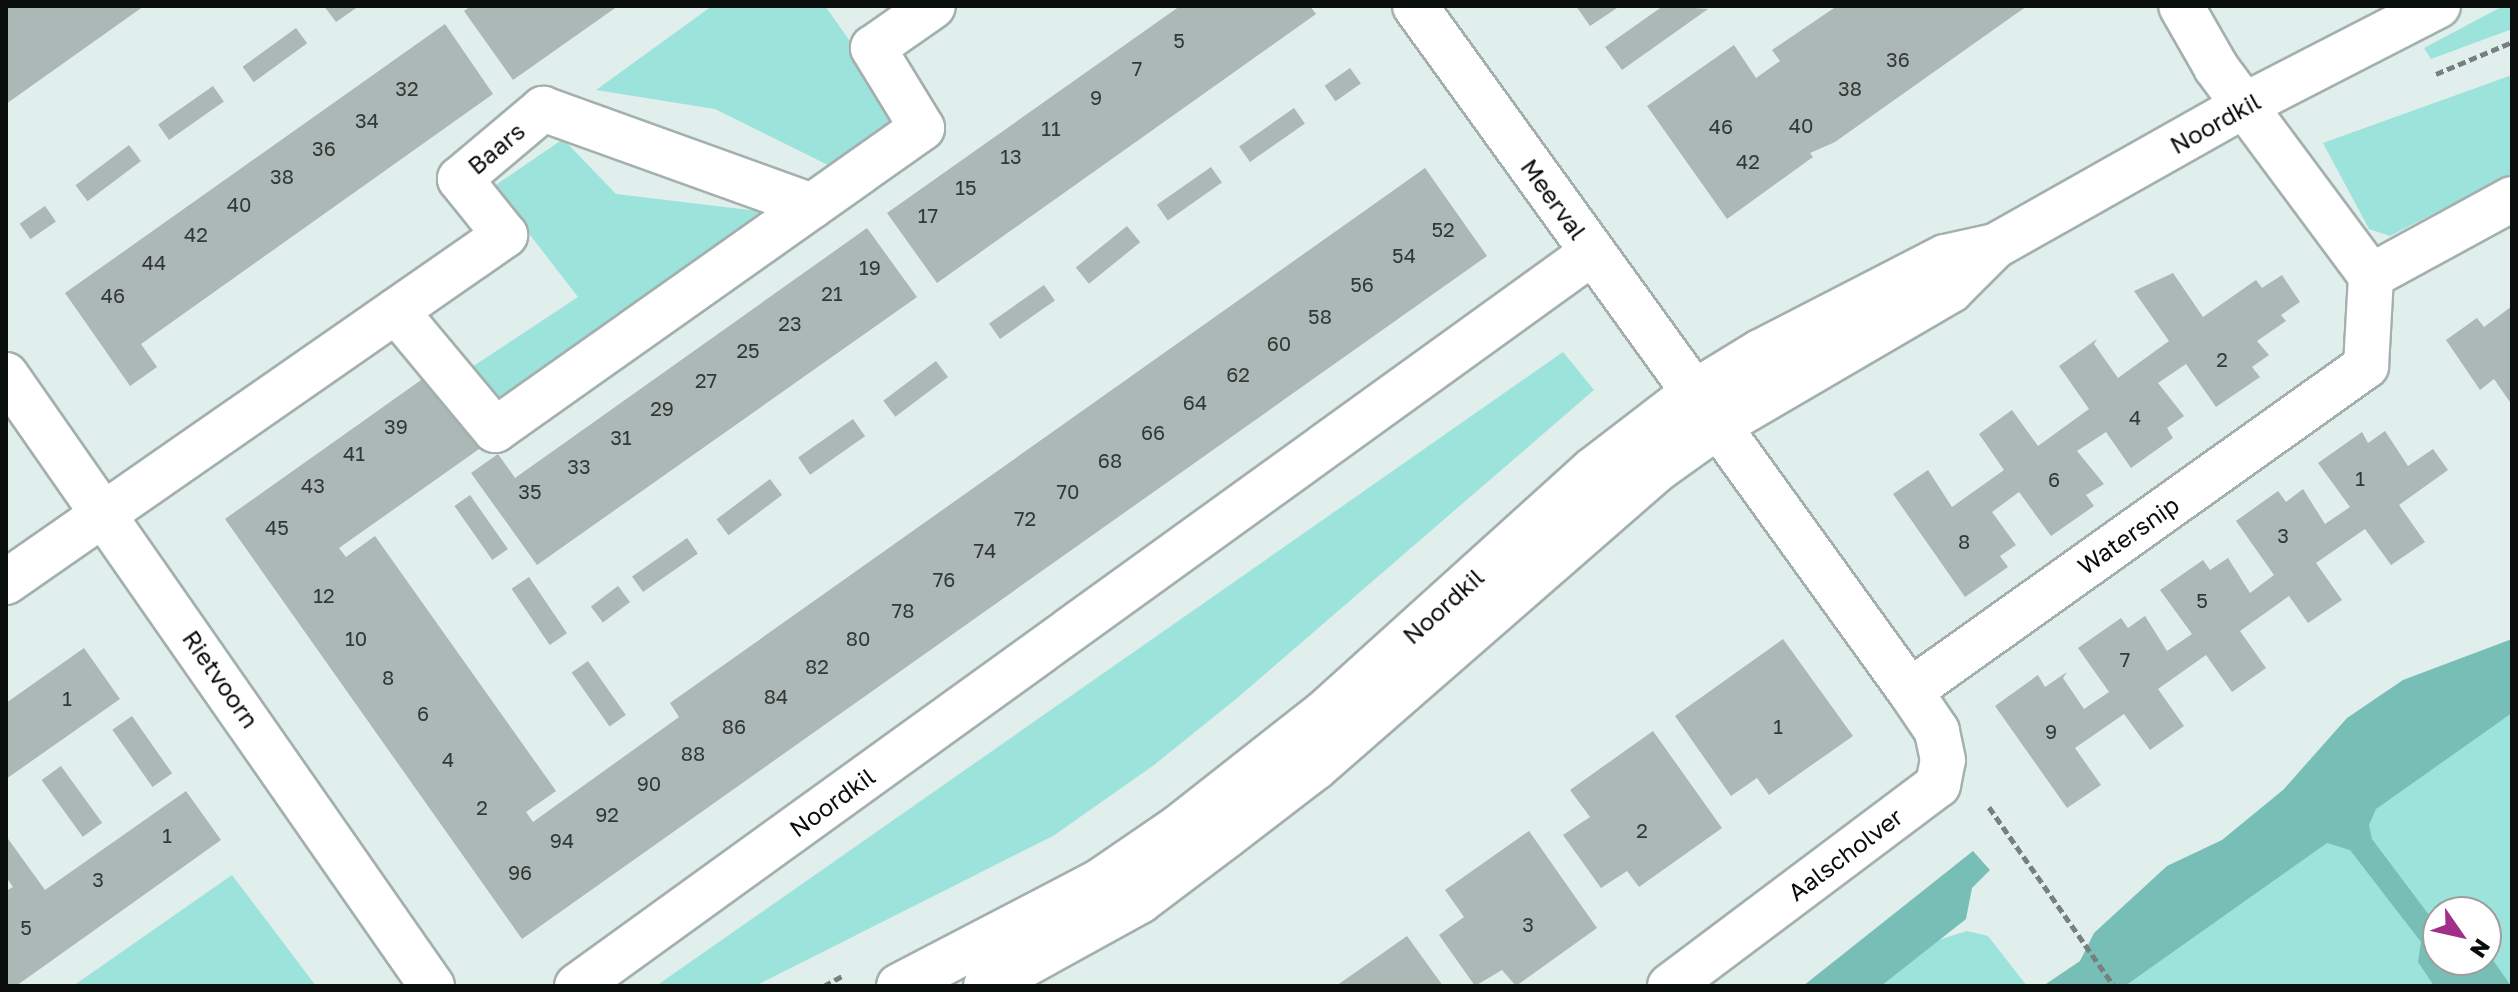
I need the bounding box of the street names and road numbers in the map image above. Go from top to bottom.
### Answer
street label: Noordkil [2165,87,2265,159]
street label: Baars [462,116,530,180]
street label: Meerval [1515,153,1593,245]
street label: Watersnip [2072,490,2184,580]
street label: Noordkil [1397,562,1489,650]
street label: Rietvoorn [177,625,265,733]
street label: Noordkil [784,761,880,843]
street label: Aalscholver [1782,802,1908,906]

